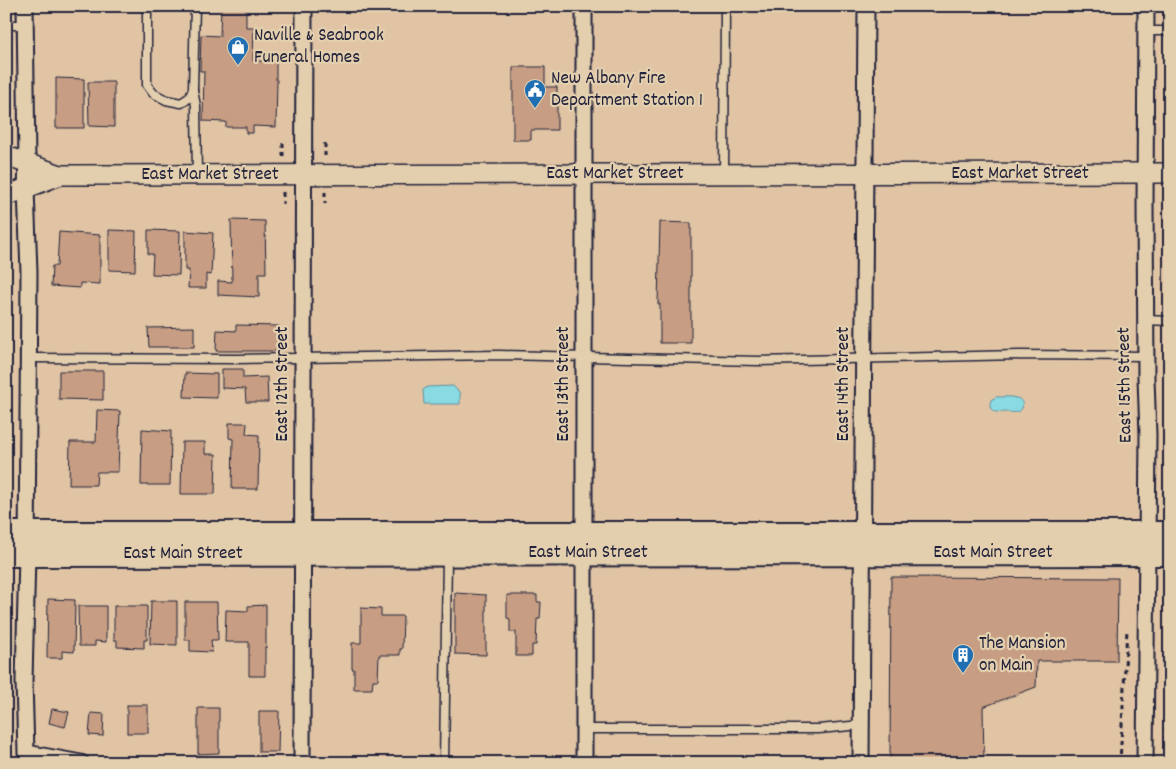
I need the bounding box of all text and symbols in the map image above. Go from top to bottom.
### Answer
place label: Naville & Seabrook Funeral Homes [254,23,384,72]
shop icon: Naville & Seabrook Funeral Homes [226,35,250,66]
place label: New Albany Fire Department Station 1 [551,66,703,115]
public building icon: New Albany Fire Department Station 1 [523,78,547,109]
street label: East Market Street [546,161,684,188]
street label: East Market Street [951,161,1089,188]
street label: East Market Street [141,162,279,189]
street label: East 12th Street [270,326,297,442]
street label: East 13th Street [551,326,578,442]
street label: East 14th Street [831,326,858,442]
street label: East 15th Street [1111,327,1141,443]
street label: East Main Street [528,540,648,567]
street label: East Main Street [933,540,1053,567]
street label: East Main Street [123,541,243,568]
place label: The Mansion on Main [979,631,1066,680]
building icon: The Mansion on Main [951,643,975,674]

